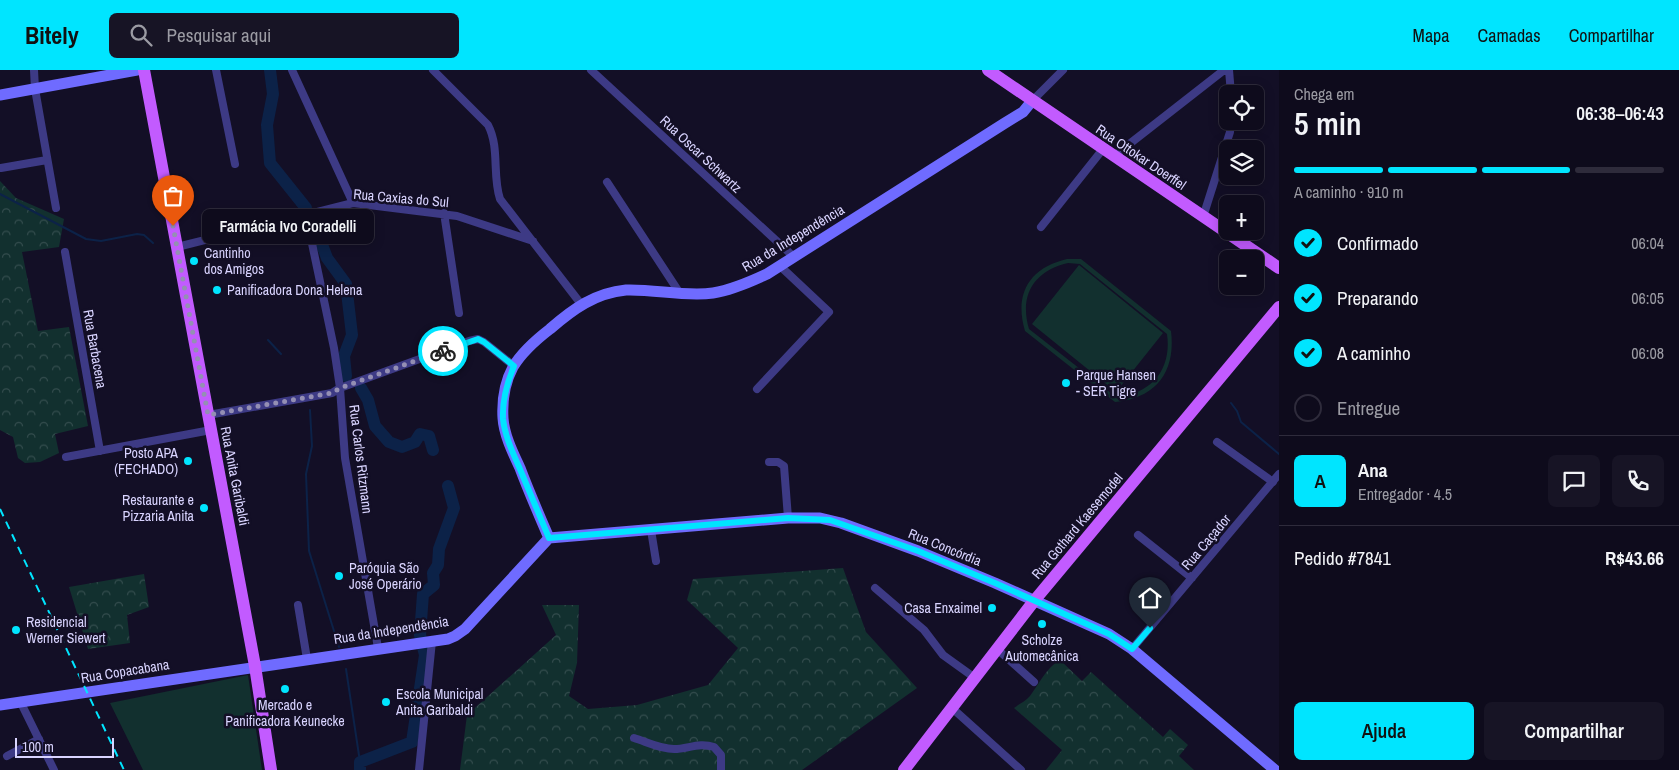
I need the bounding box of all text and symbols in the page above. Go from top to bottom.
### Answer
search box [109,13,459,58]
text: Bitely [25,19,79,51]
icon: search [127,21,155,49]
text: Pesquisar aqui [167,22,271,48]
text: Mapa [1413,23,1450,48]
text: Camadas [1478,23,1541,48]
text: Compartilhar [1569,23,1654,48]
text: Chega em [1294,83,1355,105]
map controls [1219,85,1264,295]
button: locate [1219,85,1264,130]
text: 06:38–06:43 [1576,100,1664,126]
text: 5 min [1294,102,1362,145]
street label: Rua Oscar Schwartz [656,112,746,197]
street label: Rua Ottokar Doerffel [1092,120,1190,194]
button: layers [1219,140,1264,185]
pin [152,175,194,226]
text: A caminho · 910 m [1294,181,1403,203]
icon: bag [159,182,187,210]
street label: Rua Caxias do Sul [353,185,449,211]
button: + [1219,195,1264,240]
street label: Rua da Independência [739,200,848,276]
callout: Farmácia Ivo Coradelli [203,208,376,244]
text: Farmácia Ivo Coradelli [220,215,356,237]
icon: check [1294,229,1322,257]
text: Confirmado [1337,230,1418,256]
text: 06:04 [1631,232,1664,254]
place label: Cantinho dos Amigos [204,244,264,278]
button: − [1219,250,1264,295]
marker: Cantinho dos Amigos [188,255,200,267]
place label: Panificadora Dona Helena [227,281,363,299]
marker: Panificadora Dona Helena [211,284,223,296]
icon: check [1294,284,1322,312]
text: Preparando [1337,285,1418,311]
text: 06:05 [1631,287,1664,309]
street label: Rua Barbacena [79,308,111,390]
courier [418,326,468,376]
icon: bike [429,337,457,365]
icon: check [1294,339,1322,367]
text: A caminho [1337,340,1411,366]
text: 06:08 [1631,342,1664,364]
place label: Parque Hansen - SER Tigre [1076,366,1156,400]
marker: Parque Hansen - SER Tigre [1060,377,1072,389]
text: Entregue [1337,395,1400,421]
street label: Rua Carlos Ritzmann [345,403,377,515]
street label: Rua Anita Garibaldi [217,425,253,527]
place label: Posto APA (FECHADO) [114,444,178,478]
marker: Posto APA (FECHADO) [182,455,194,467]
button: chat [1548,455,1600,507]
button: phone [1612,455,1664,507]
text: Ana [1358,457,1387,483]
text: A [1314,468,1326,494]
street label: Rua Gothard Kaesemodel [1027,469,1127,583]
text: Entregador · 4.5 [1358,483,1452,505]
place label: Restaurante e Pizzaria Anita [122,491,195,525]
marker: Restaurante e Pizzaria Anita [198,502,210,514]
street label: Rua Caçador [1177,510,1235,574]
street label: Rua Concórdia [906,524,985,570]
text: Pedido #7841 [1294,545,1391,571]
text: R$43.66 [1605,545,1664,571]
place label: Paróquia São José Operário [349,559,422,593]
marker: Paróquia São José Operário [333,570,345,582]
pin [1129,577,1171,628]
icon: home [1136,584,1164,612]
place label: Casa Enxaimel [904,599,982,617]
marker: Casa Enxaimel [986,602,998,614]
street label: Rua da Independência [332,612,450,648]
place label: Residencial Werner Siewert [26,613,106,647]
marker: Scholze Automecânica [1036,618,1048,630]
marker: Residencial Werner Siewert [10,624,22,636]
place label: Scholze Automecânica [1004,631,1079,665]
street label: Rua Copacabana [79,655,171,687]
marker: Mercado e Panificadora Keunecke [279,683,291,695]
place label: Escola Municipal Anita Garibaldi [395,685,483,719]
place label: Mercado e Panificadora Keunecke [225,696,345,730]
marker: Escola Municipal Anita Garibaldi [380,696,392,708]
button: Ajuda [1294,702,1474,760]
button: Compartilhar [1484,702,1664,760]
scale bar [15,735,114,758]
text: 100 m [22,738,54,756]

